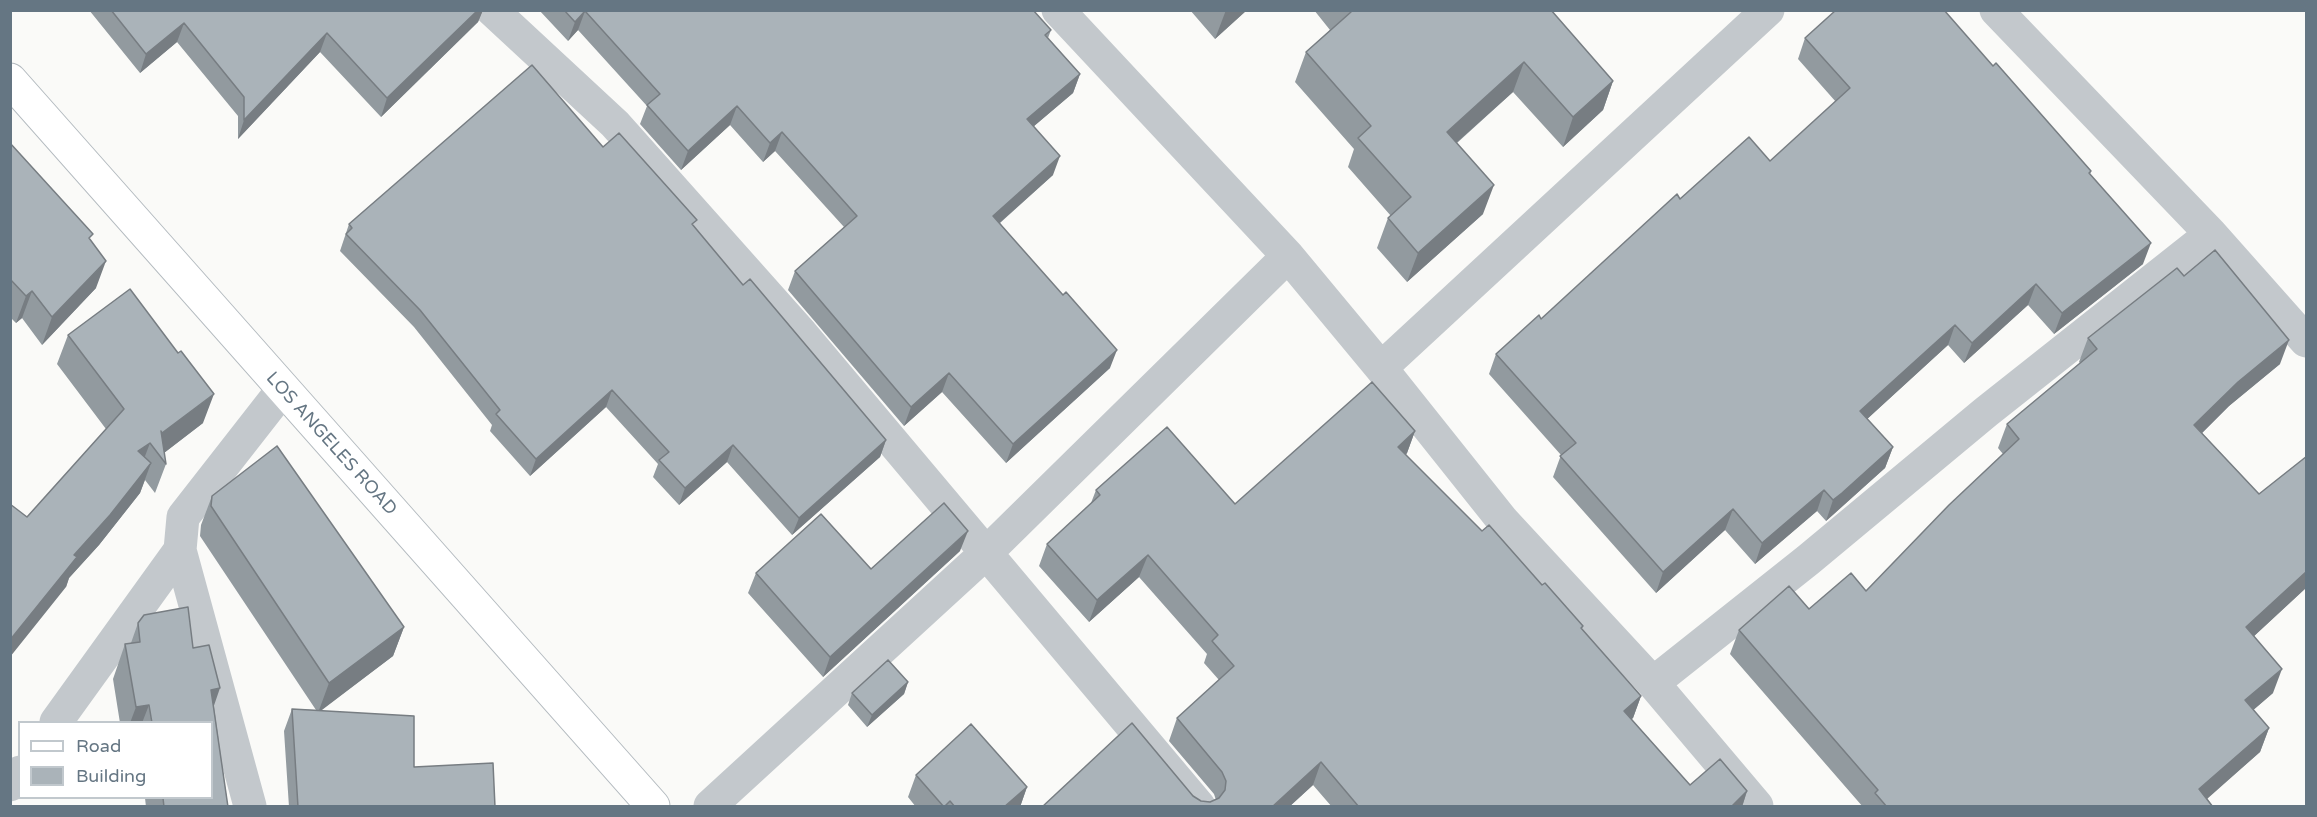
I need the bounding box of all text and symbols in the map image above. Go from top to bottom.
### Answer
street label: LOS ANGELES ROAD [261,368,401,520]
legend [18,721,213,799]
text: Road [76,735,121,757]
text: Building [76,765,146,787]

